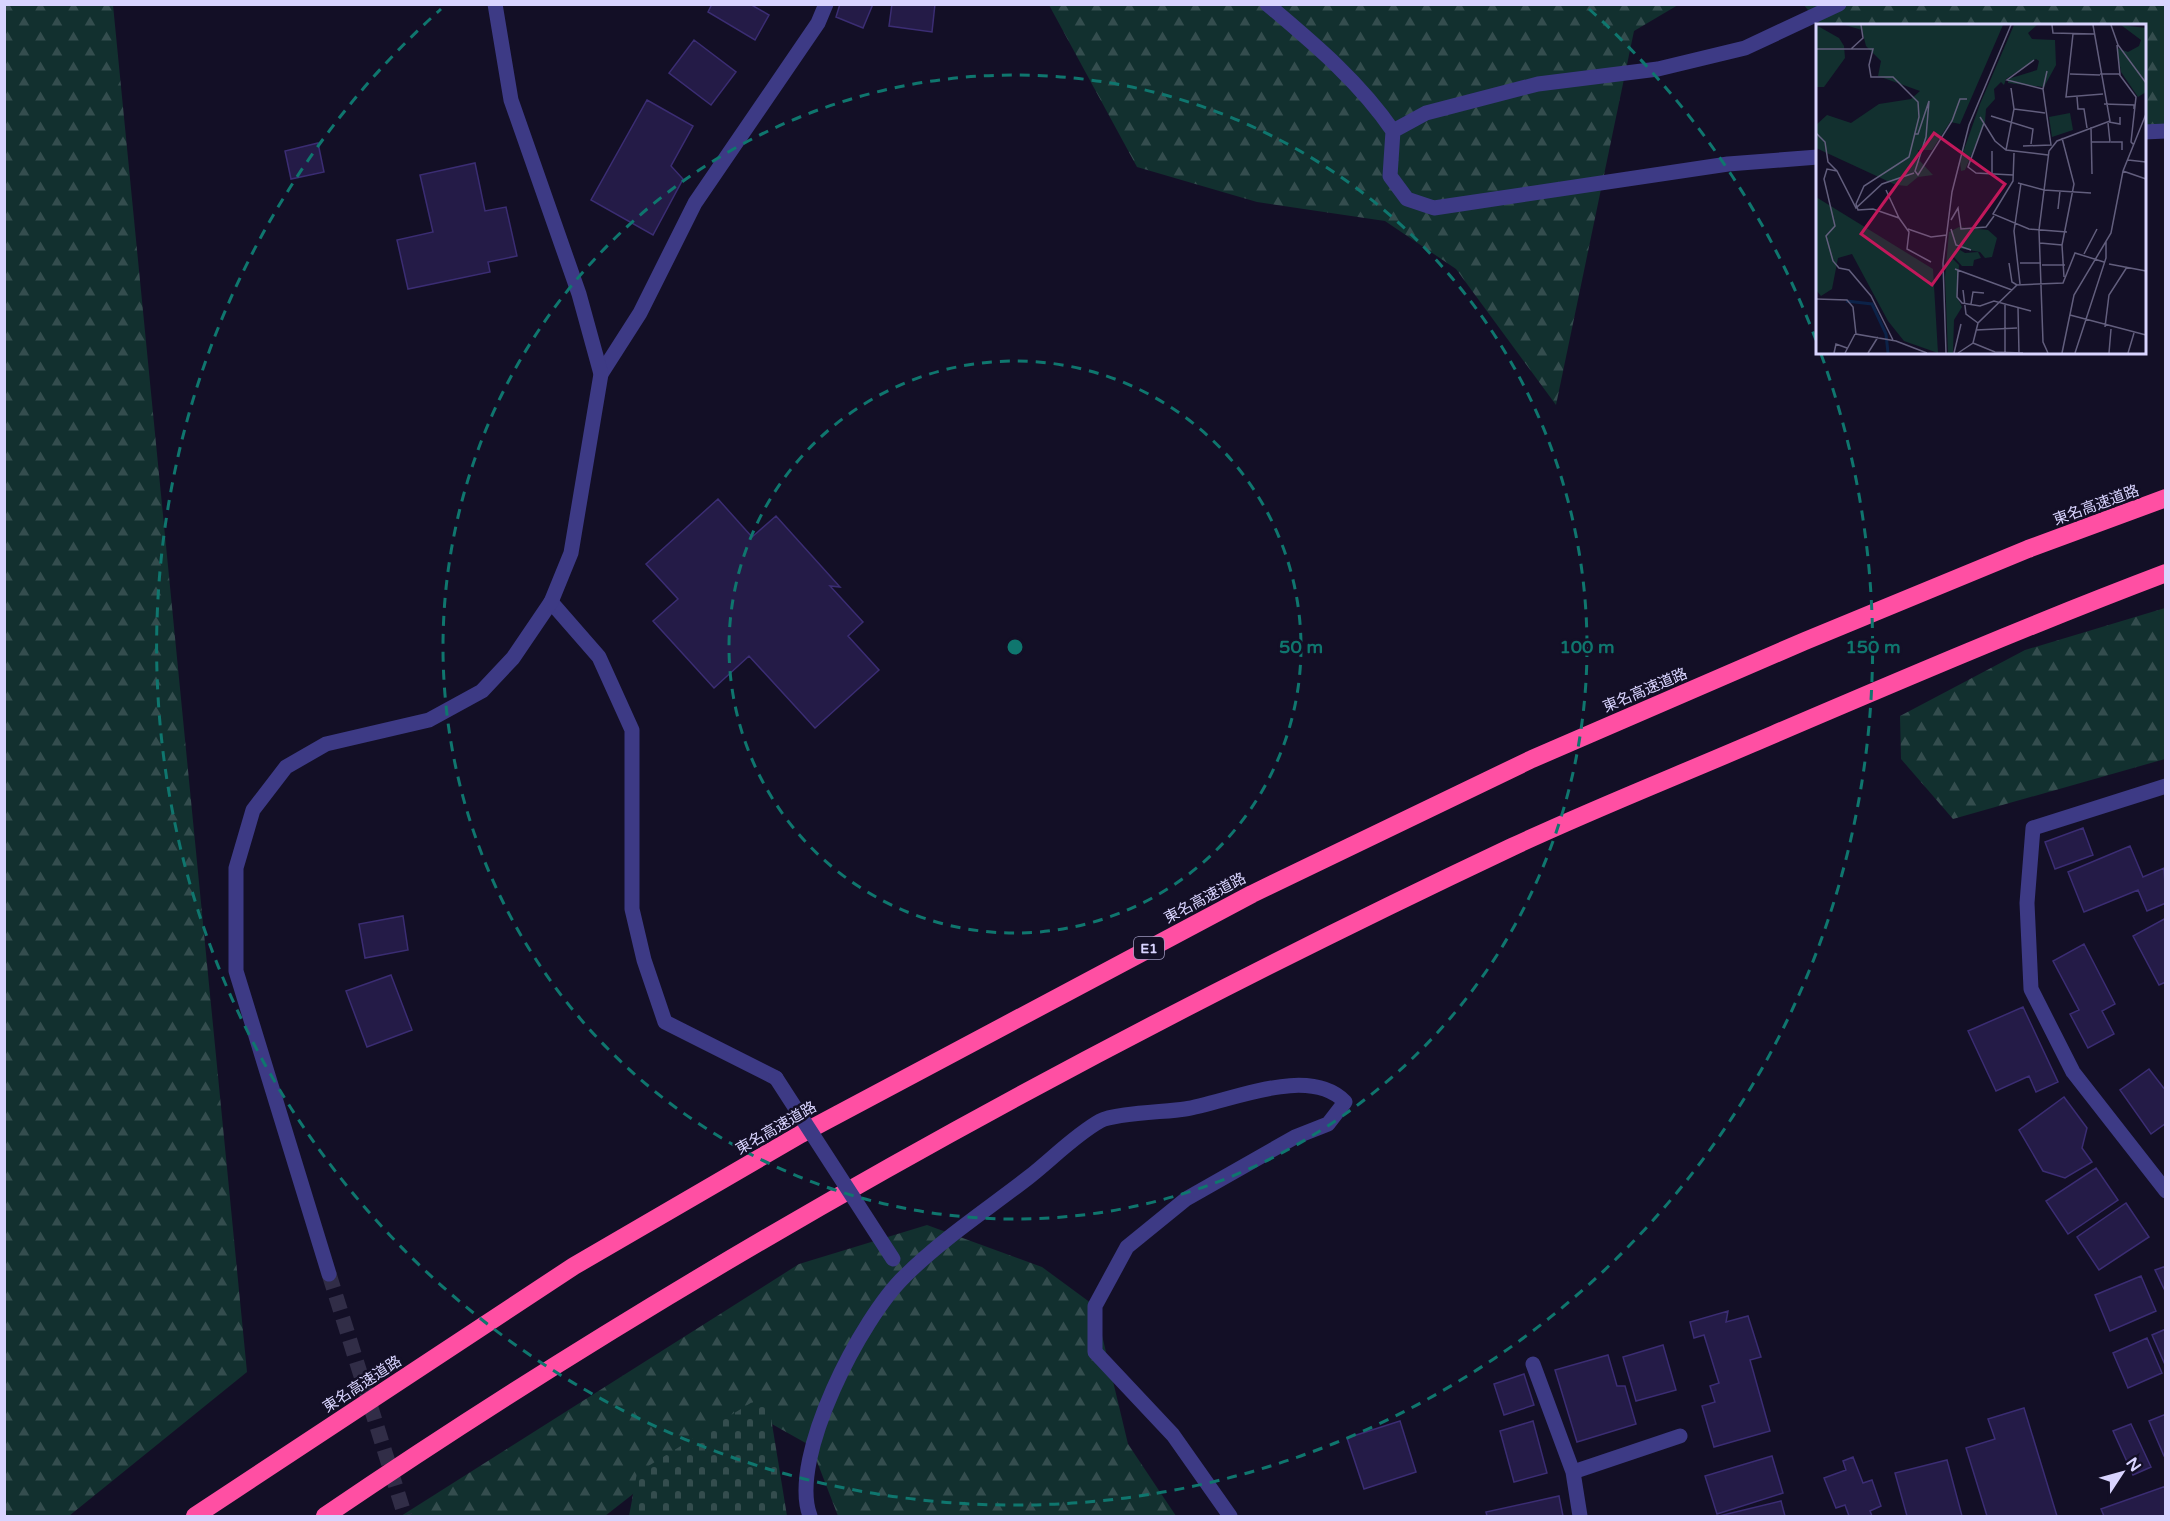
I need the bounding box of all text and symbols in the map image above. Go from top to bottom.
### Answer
inset map [1816,24,2146,354]
street label: 東名高速道路 [2051,481,2141,529]
text: 50 m [1279,636,1323,658]
text: 100 m [1559,636,1615,658]
text: 150 m [1845,636,1901,658]
centre of rings [1005,637,1025,657]
street label: 東名高速道路 [1600,664,1690,716]
street label: 東名高速道路 [1161,869,1249,927]
road number: E1 [1134,937,1164,959]
street label: 東名高速道路 [733,1098,819,1158]
street label: 東名高速道路 [319,1352,405,1416]
north arrow [2092,1443,2152,1503]
text: N [2121,1454,2145,1476]

